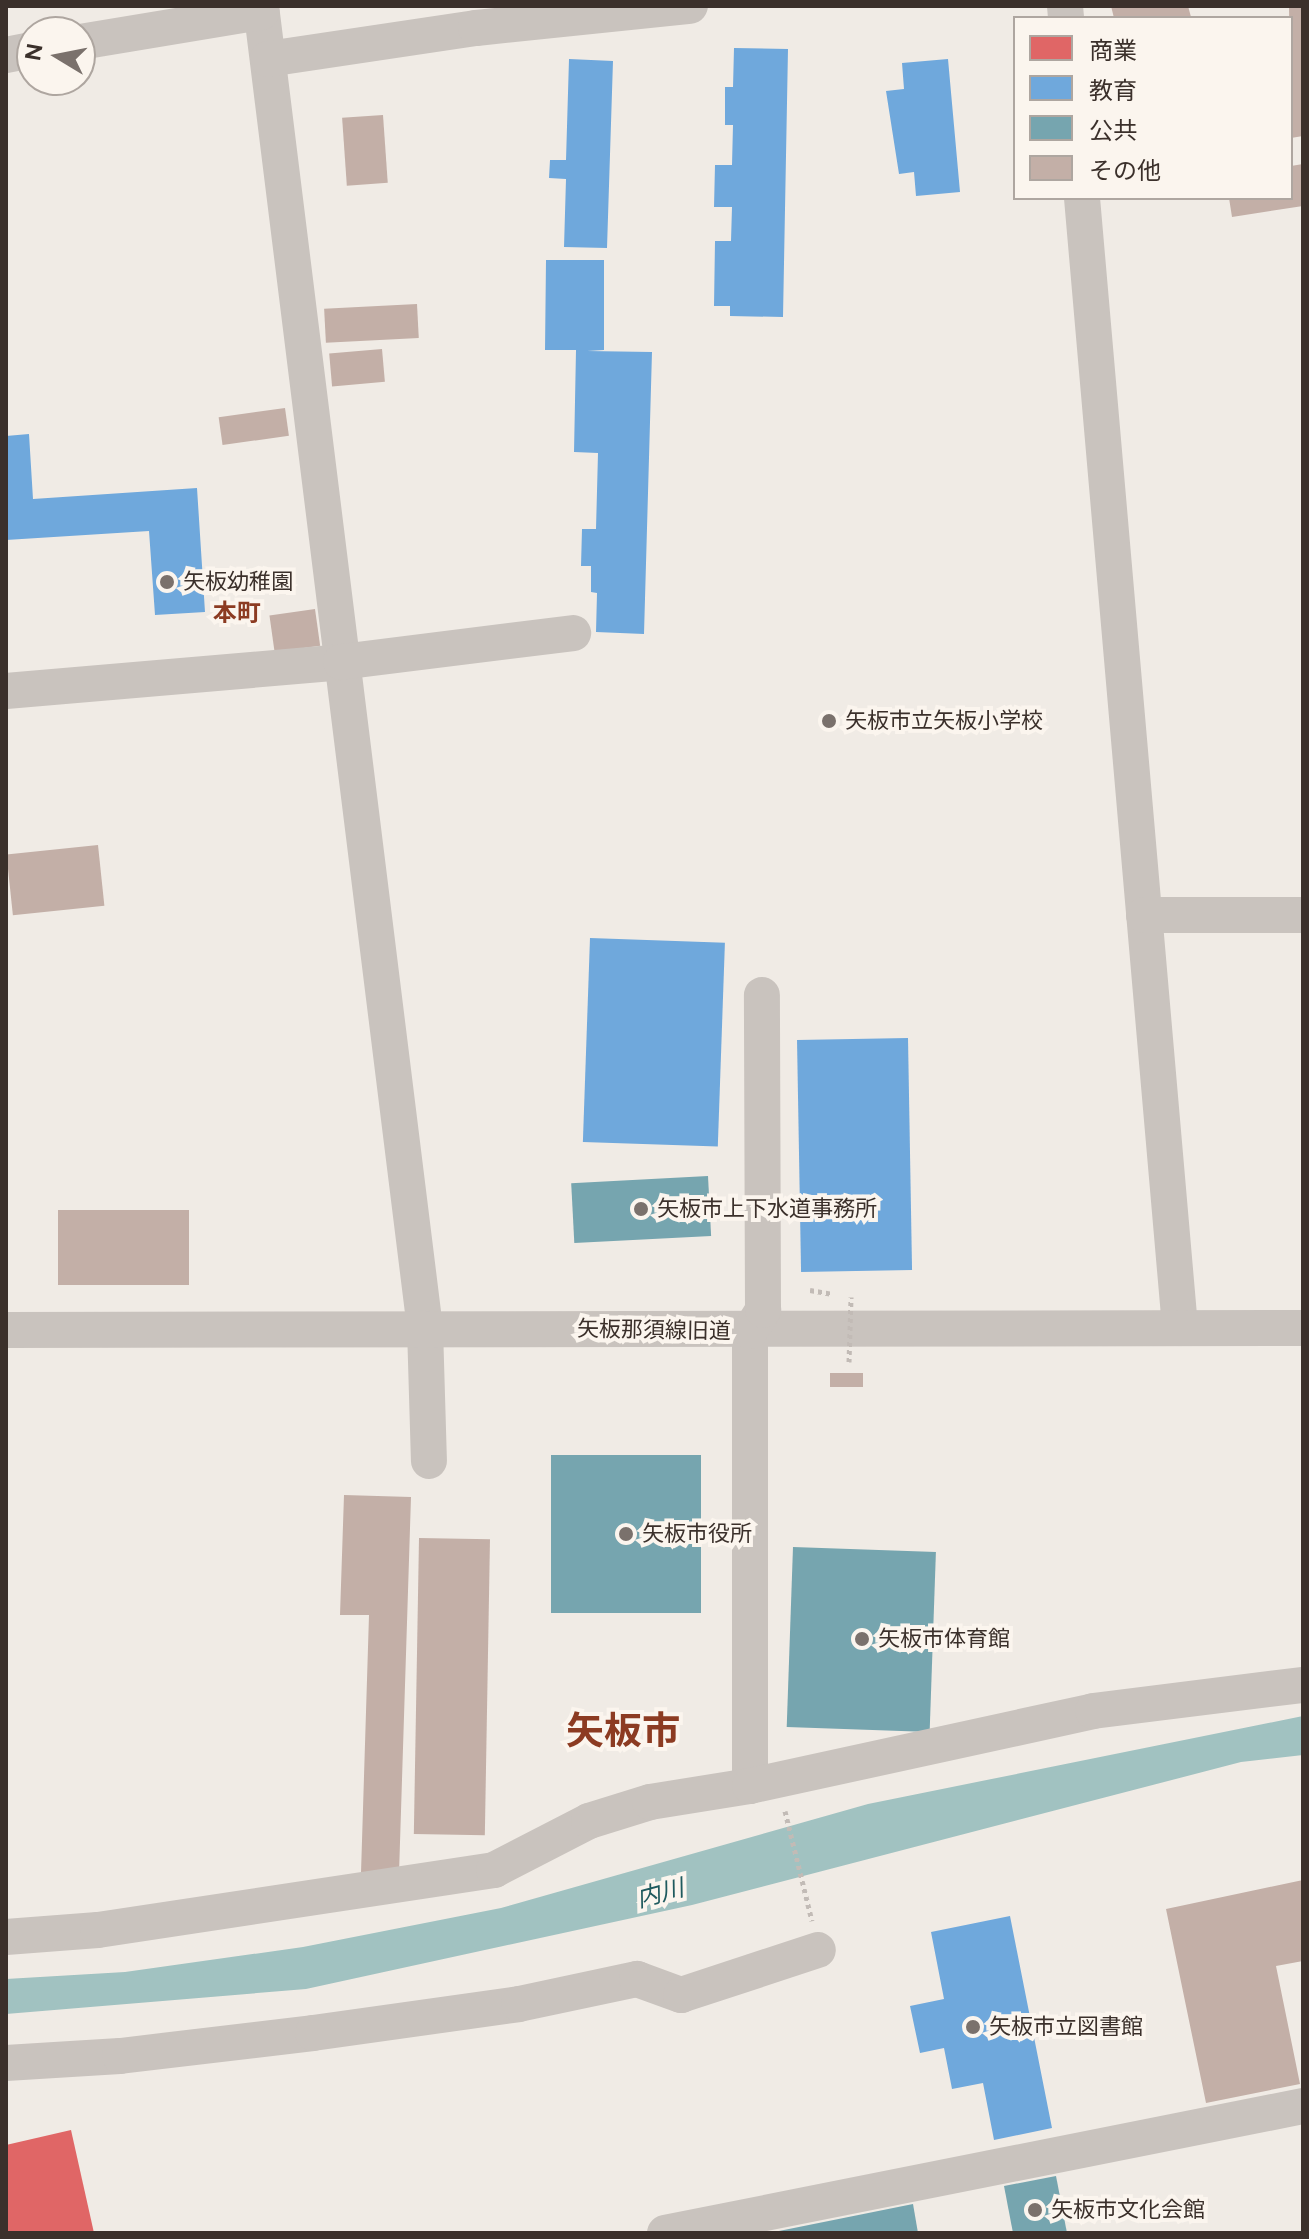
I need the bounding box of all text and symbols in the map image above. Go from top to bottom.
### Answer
north arrow [16,16,96,96]
legend [1013,16,1293,200]
text: 商業 [1089,36,1137,65]
text: N [19,41,49,63]
text: 教育 [1089,76,1137,105]
text: 公共 [1089,116,1137,145]
text: その他 [1089,156,1161,185]
place label: 矢板幼稚園 [183,569,293,595]
marker: 矢板幼稚園 [158,573,176,591]
district label: 本町 [213,599,261,627]
place label: 矢板市立矢板小学校 [845,708,1043,734]
marker: 矢板市立矢板小学校 [820,712,838,730]
place label: 矢板市上下水道事務所 [657,1196,877,1222]
marker: 矢板市上下水道事務所 [632,1200,650,1218]
street label: 矢板那須線旧道 [577,1315,731,1345]
place label: 矢板市役所 [642,1521,752,1547]
marker: 矢板市役所 [617,1525,635,1543]
place label: 矢板市体育館 [878,1626,1010,1652]
marker: 矢板市体育館 [853,1630,871,1648]
district label: 矢板市 [566,1709,680,1755]
water label: 内川 [633,1873,687,1913]
place label: 矢板市立図書館 [989,2014,1143,2040]
marker: 矢板市立図書館 [964,2018,982,2036]
place label: 矢板市文化会館 [1051,2197,1205,2223]
marker: 矢板市文化会館 [1026,2201,1044,2219]

